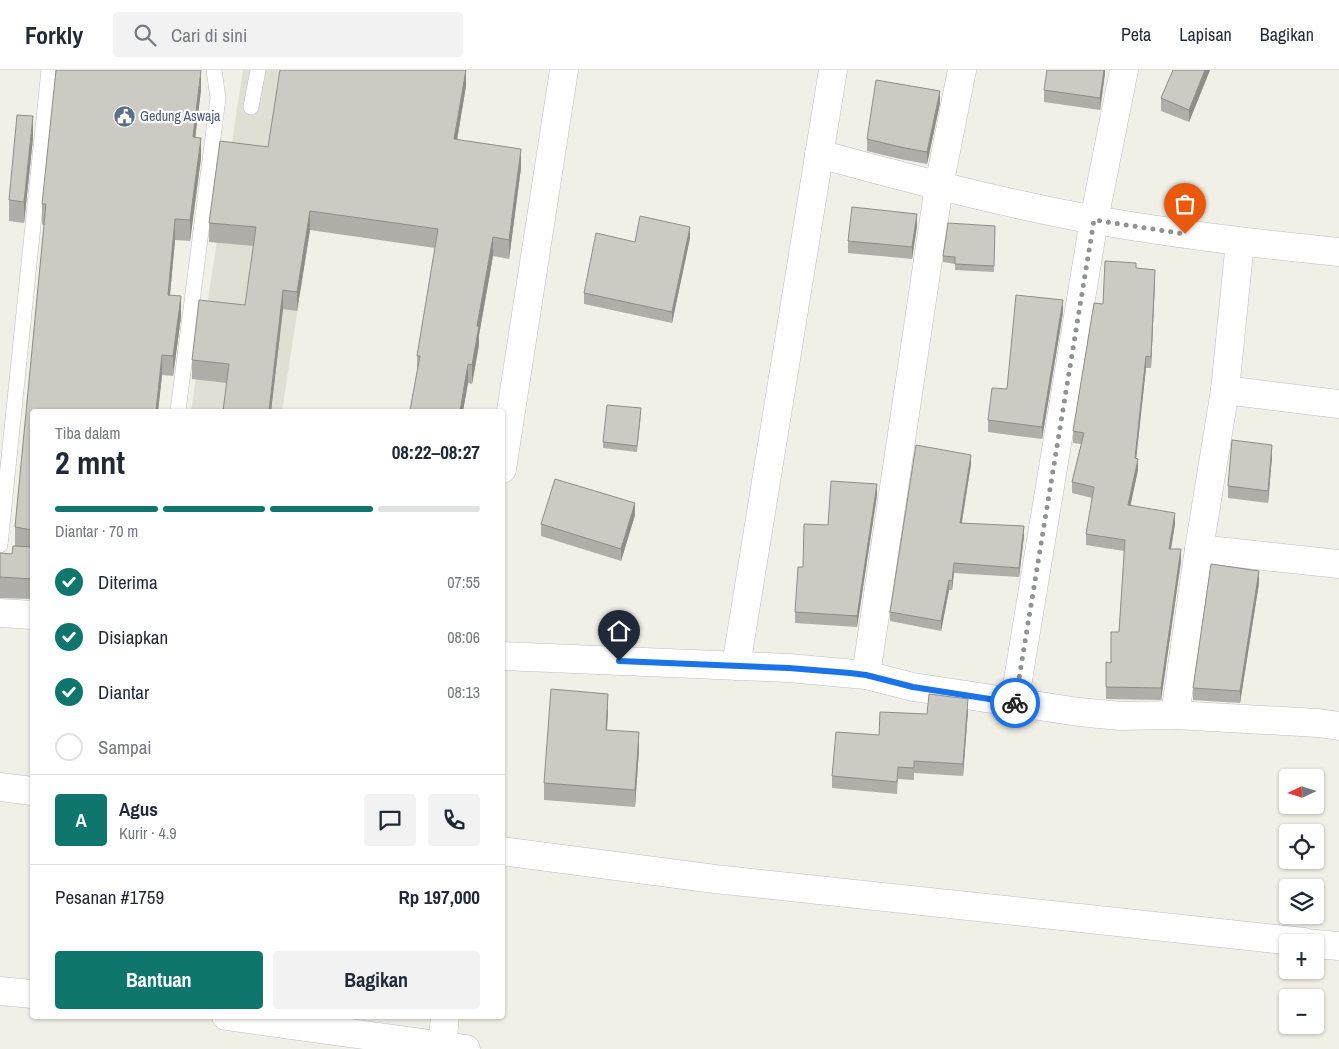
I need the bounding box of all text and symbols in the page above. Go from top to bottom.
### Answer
search box [113,12,463,57]
text: Forkly [25,19,83,51]
icon: search [131,21,159,49]
text: Cari di sini [171,22,247,48]
text: Peta [1121,22,1151,47]
text: Lapisan [1179,22,1232,47]
text: Bagikan [1260,22,1314,47]
public building icon: Gedung Aswaja [112,104,136,128]
place label: Gedung Aswaja [140,107,221,125]
pin [1164,183,1206,234]
icon: bag [1171,190,1199,218]
text: Tiba dalam [55,422,120,444]
text: 08:22–08:27 [392,439,480,465]
text: 2 mnt [55,441,125,484]
text: Diantar · 70 m [55,520,138,542]
icon: check [55,568,83,596]
text: Diterima [98,569,158,595]
text: 07:55 [447,571,480,593]
pin [598,610,640,661]
icon: home [605,617,633,645]
icon: check [55,623,83,651]
text: Disiapkan [98,624,168,650]
text: 08:06 [447,626,480,648]
icon: check [55,678,83,706]
courier [990,678,1040,728]
text: Diantar [98,679,149,705]
text: 08:13 [447,681,480,703]
icon: bike [1001,689,1029,717]
text: Sampai [98,734,152,760]
north arrow [1279,769,1324,814]
map controls [1279,769,1324,1034]
button: chat [364,794,416,846]
button: phone [428,794,480,846]
text: Agus [119,796,158,822]
text: A [75,807,87,833]
text: Kurir · 4.9 [119,822,177,844]
button: locate [1279,824,1324,869]
button: layers [1279,879,1324,924]
text: Pesanan #1759 [55,884,164,910]
text: Rp 197,000 [399,884,480,910]
button: + [1279,934,1324,979]
button: Bantuan [55,951,263,1009]
button: Bagikan [273,951,480,1009]
button: − [1279,989,1324,1034]

